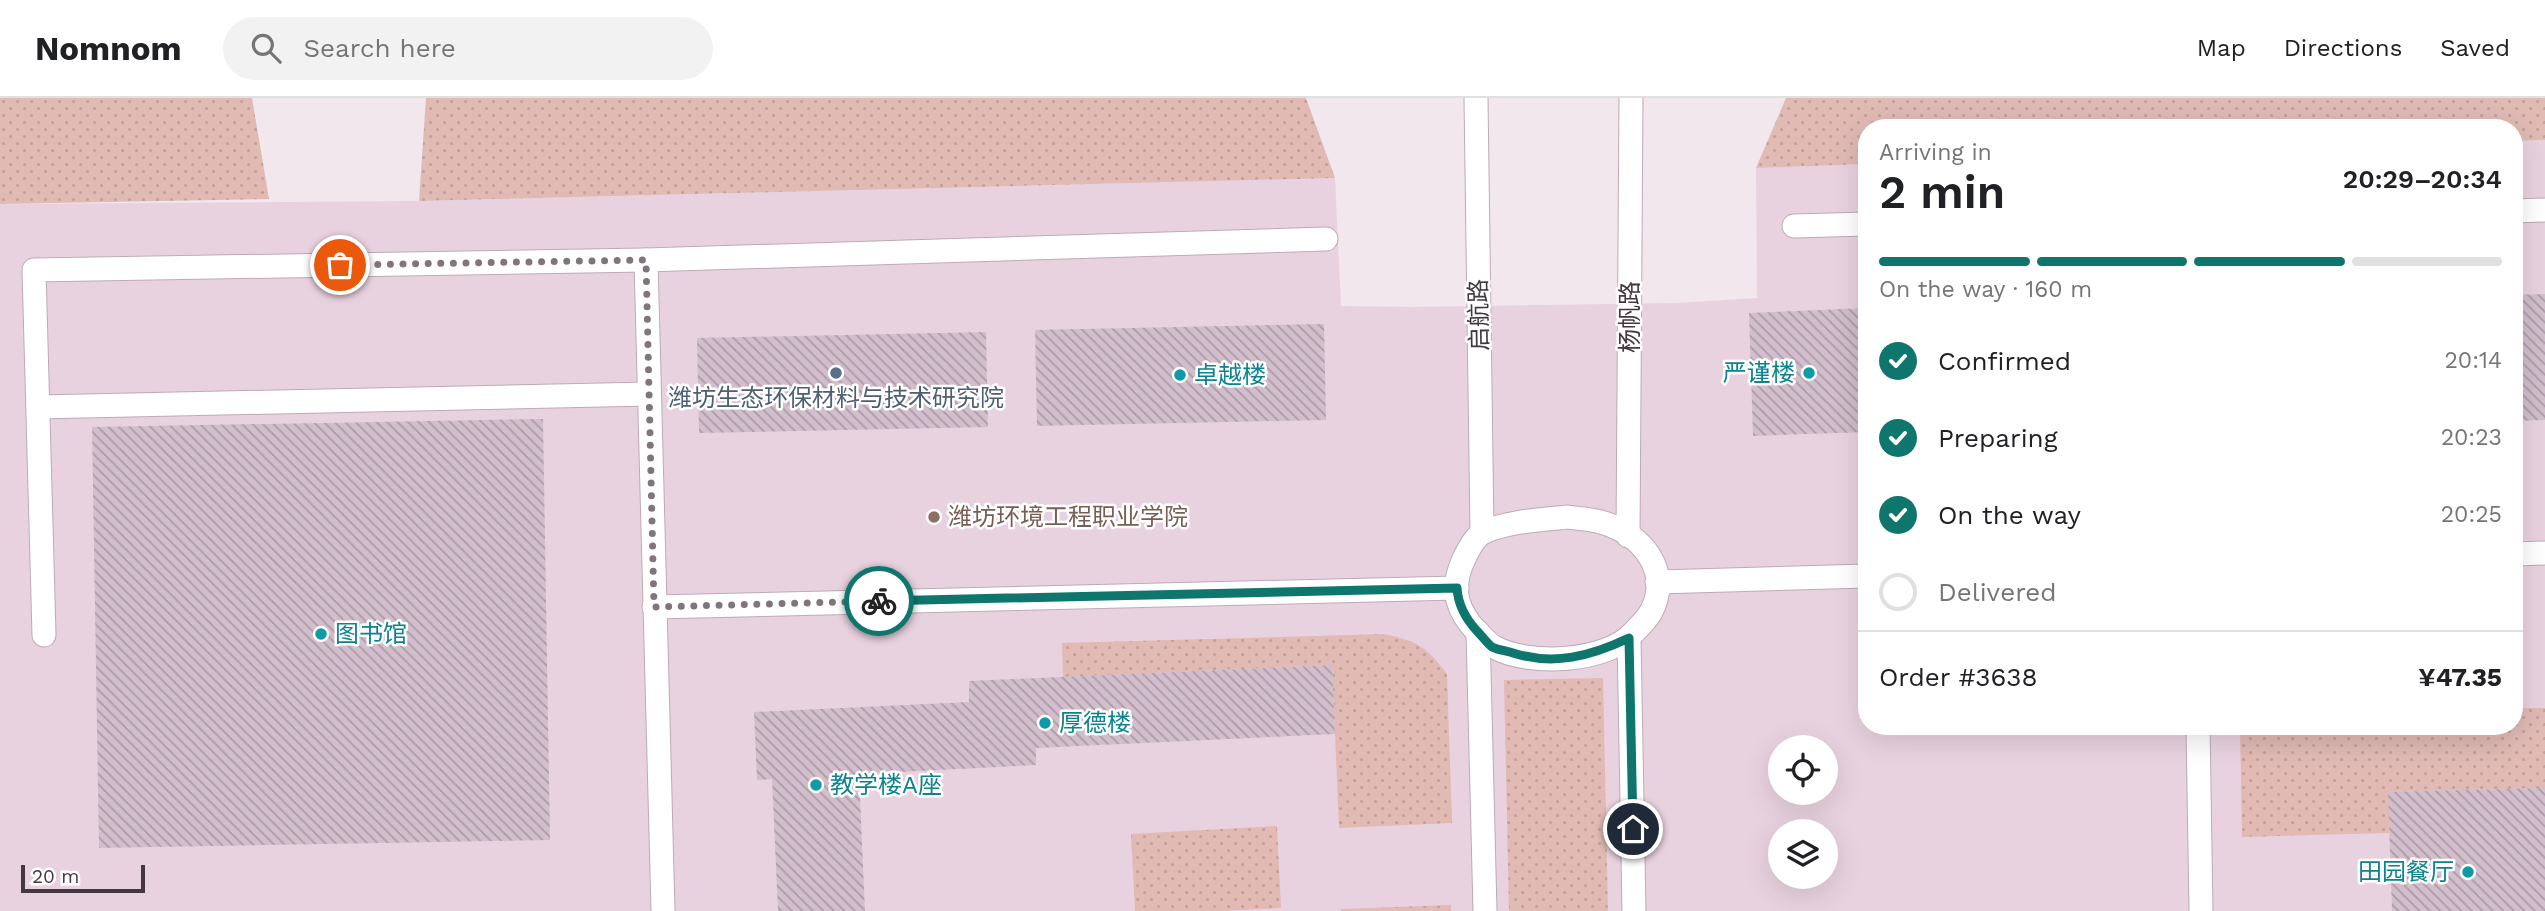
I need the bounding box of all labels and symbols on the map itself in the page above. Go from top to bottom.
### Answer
pin [310,235,370,295]
street label: 启航路 [1464,279,1494,351]
street label: 杨帆路 [1616,281,1644,353]
place label: 严谨楼 [1723,359,1795,387]
place label: 卓越楼 [1194,361,1266,389]
marker: 潍坊生态环保材料与技术研究院 [828,365,844,381]
marker: 严谨楼 [1801,365,1817,381]
marker: 卓越楼 [1172,367,1188,383]
place label: 潍坊生态环保材料与技术研究院 [668,384,1004,412]
place label: 潍坊环境工程职业学院 [948,503,1188,531]
marker: 潍坊环境工程职业学院 [926,509,942,525]
courier [844,566,914,636]
place label: 图书馆 [335,620,407,648]
marker: 图书馆 [313,626,329,642]
place label: 厚德楼 [1059,709,1131,737]
marker: 厚德楼 [1037,715,1053,731]
place label: 教学楼A座 [830,771,942,799]
marker: 教学楼A座 [808,777,824,793]
pin [1603,799,1663,859]
place label: 田园餐厅 [2358,858,2454,886]
scale bar [21,862,145,894]
marker: 田园餐厅 [2460,864,2476,880]

